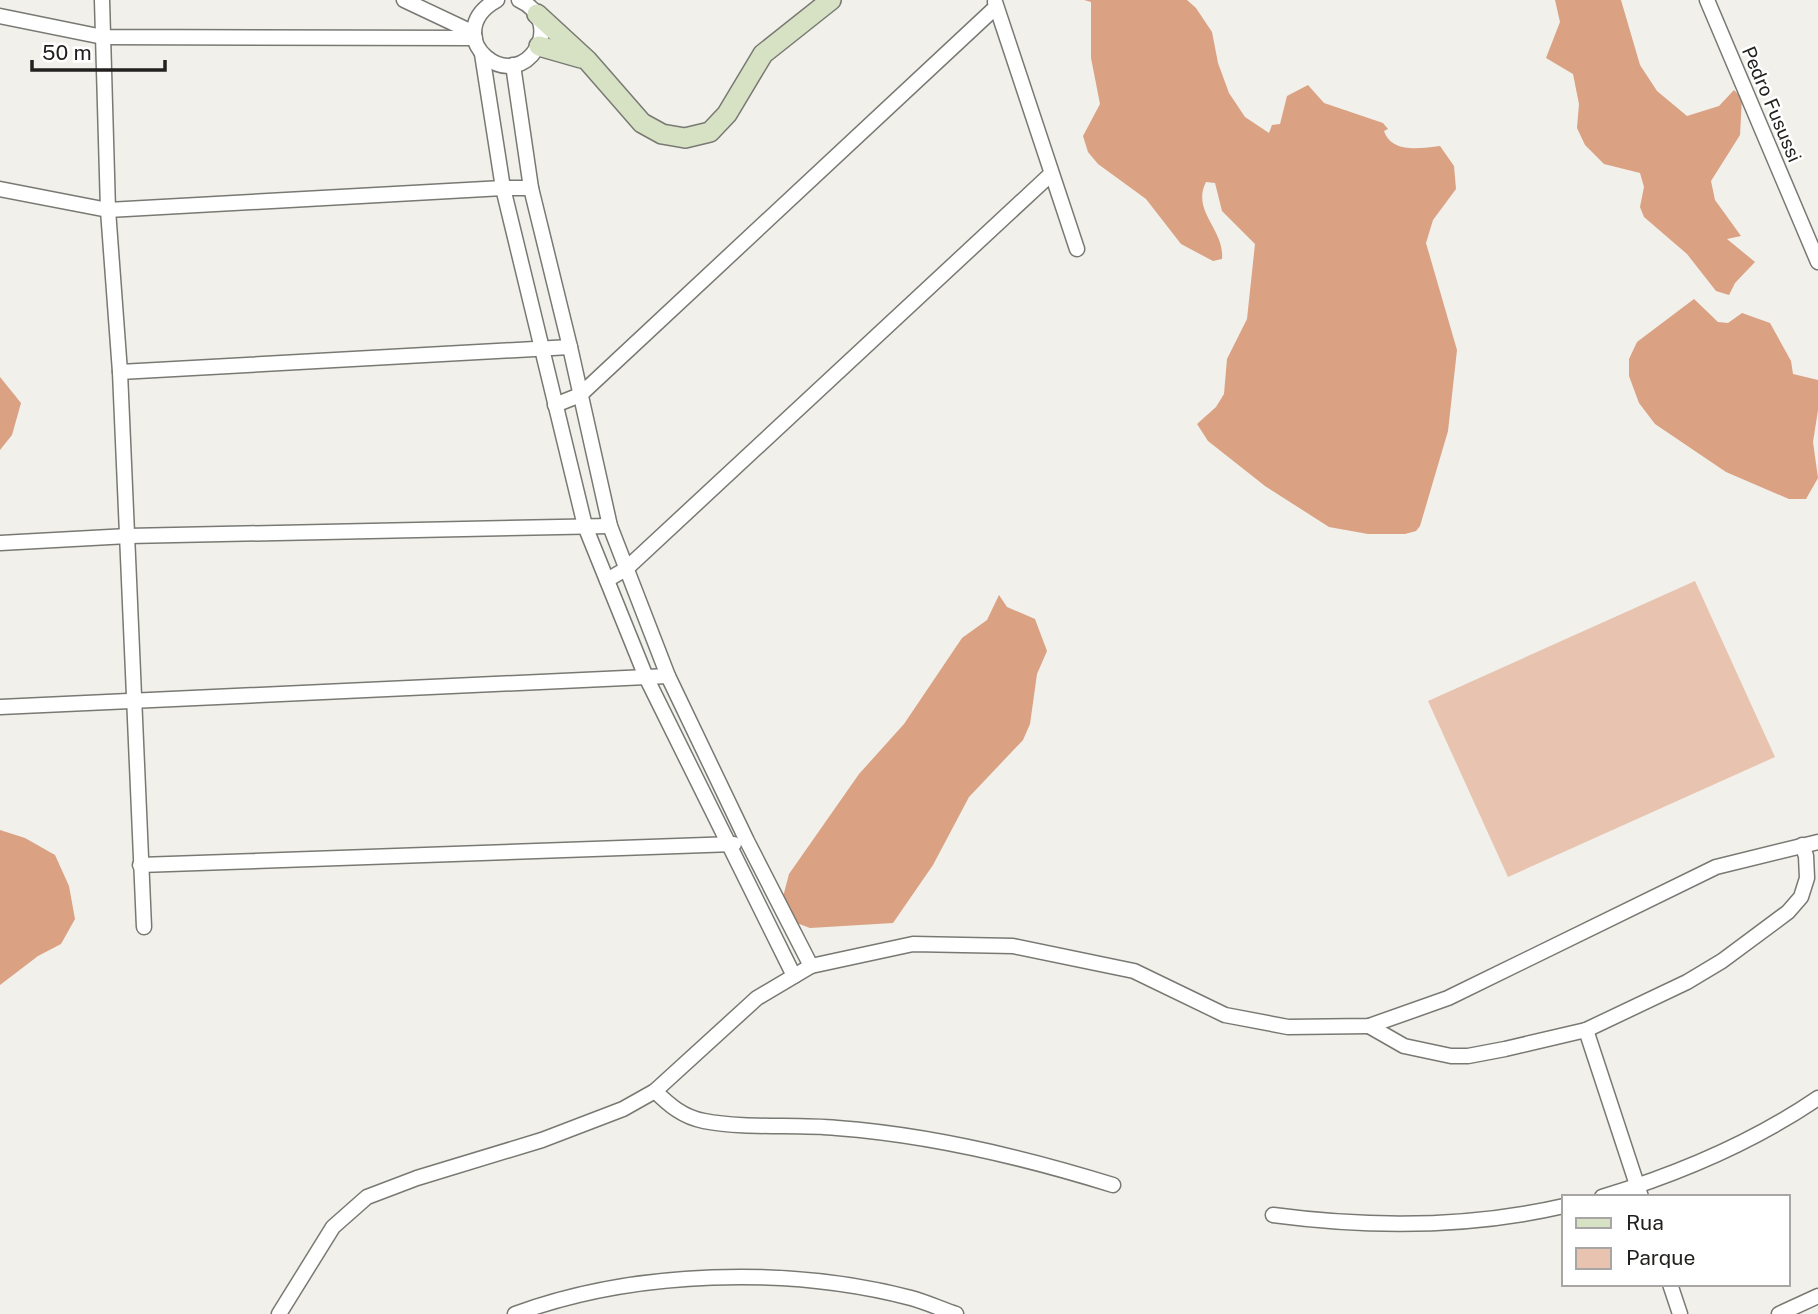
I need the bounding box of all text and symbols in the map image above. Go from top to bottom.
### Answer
scale bar [32,28,164,72]
text: 50 m [42,40,92,65]
street label: Pedro Fusussi [1738,43,1806,165]
legend [1562,1195,1790,1286]
text: Rua [1626,1210,1664,1235]
text: Parque [1626,1245,1695,1270]

